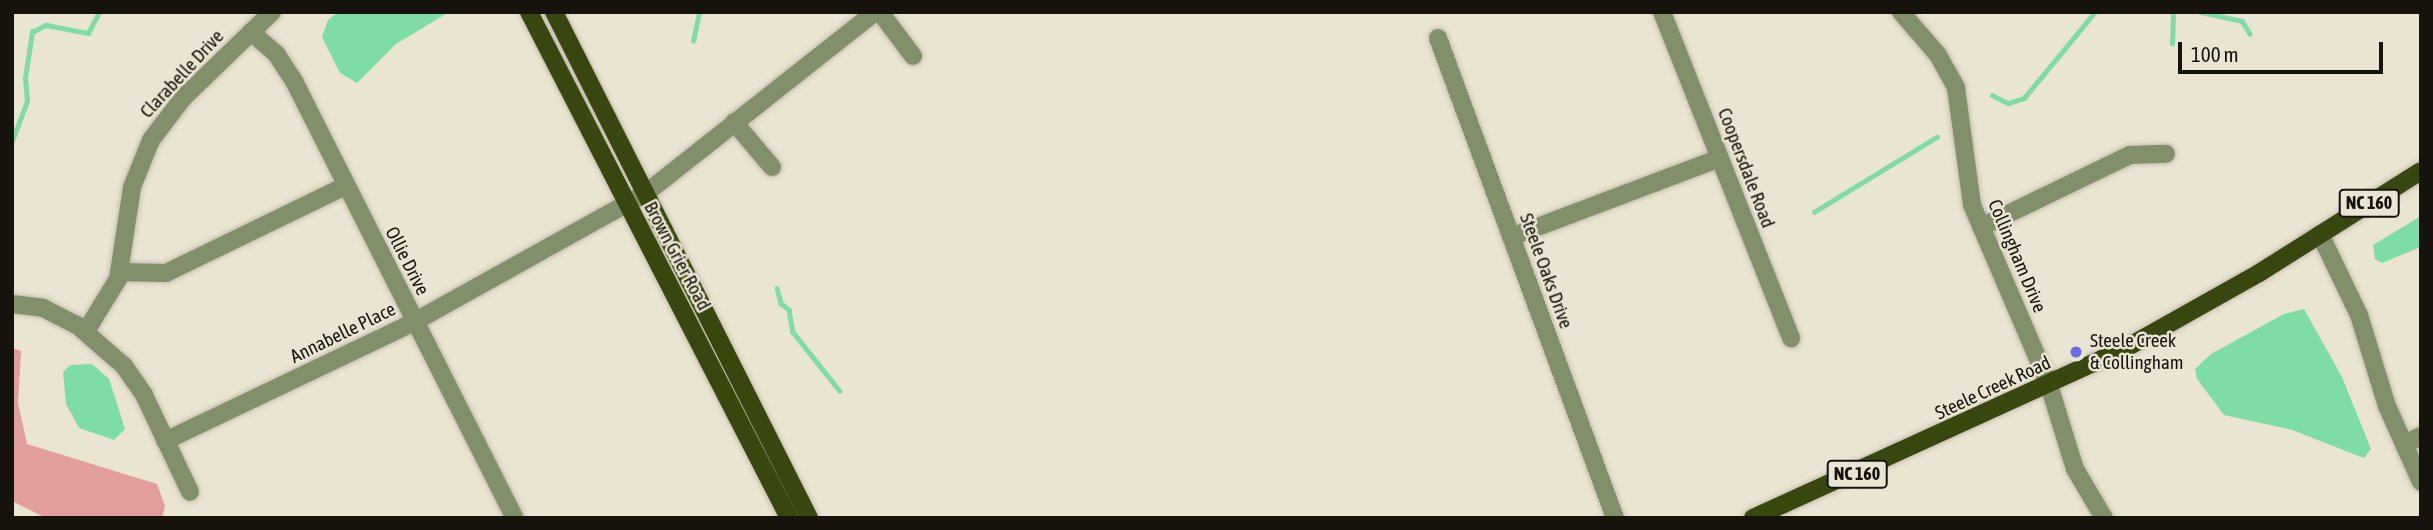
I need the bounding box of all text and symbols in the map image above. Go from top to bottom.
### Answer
street label: Clarabelle Drive [135,25,229,123]
scale bar [2181,28,2386,72]
text: 100 m [2191,42,2239,66]
street label: Coopersdale Road [1713,105,1779,231]
road number: NC 160 [2338,188,2400,218]
street label: Collingham Drive [1983,196,2051,316]
street label: Brown Grier Road [639,198,715,314]
street label: Steele Oaks Drive [1515,210,1577,332]
street label: Ollie Drive [380,223,434,299]
street label: Annabelle Place [287,298,399,368]
place label: Steele Creek & Collingham [2090,330,2184,374]
marker: Steele Creek & Collingham [2068,344,2084,360]
street label: Steele Creek Road [1932,351,2054,425]
road number: NC 160 [1826,460,1888,488]

